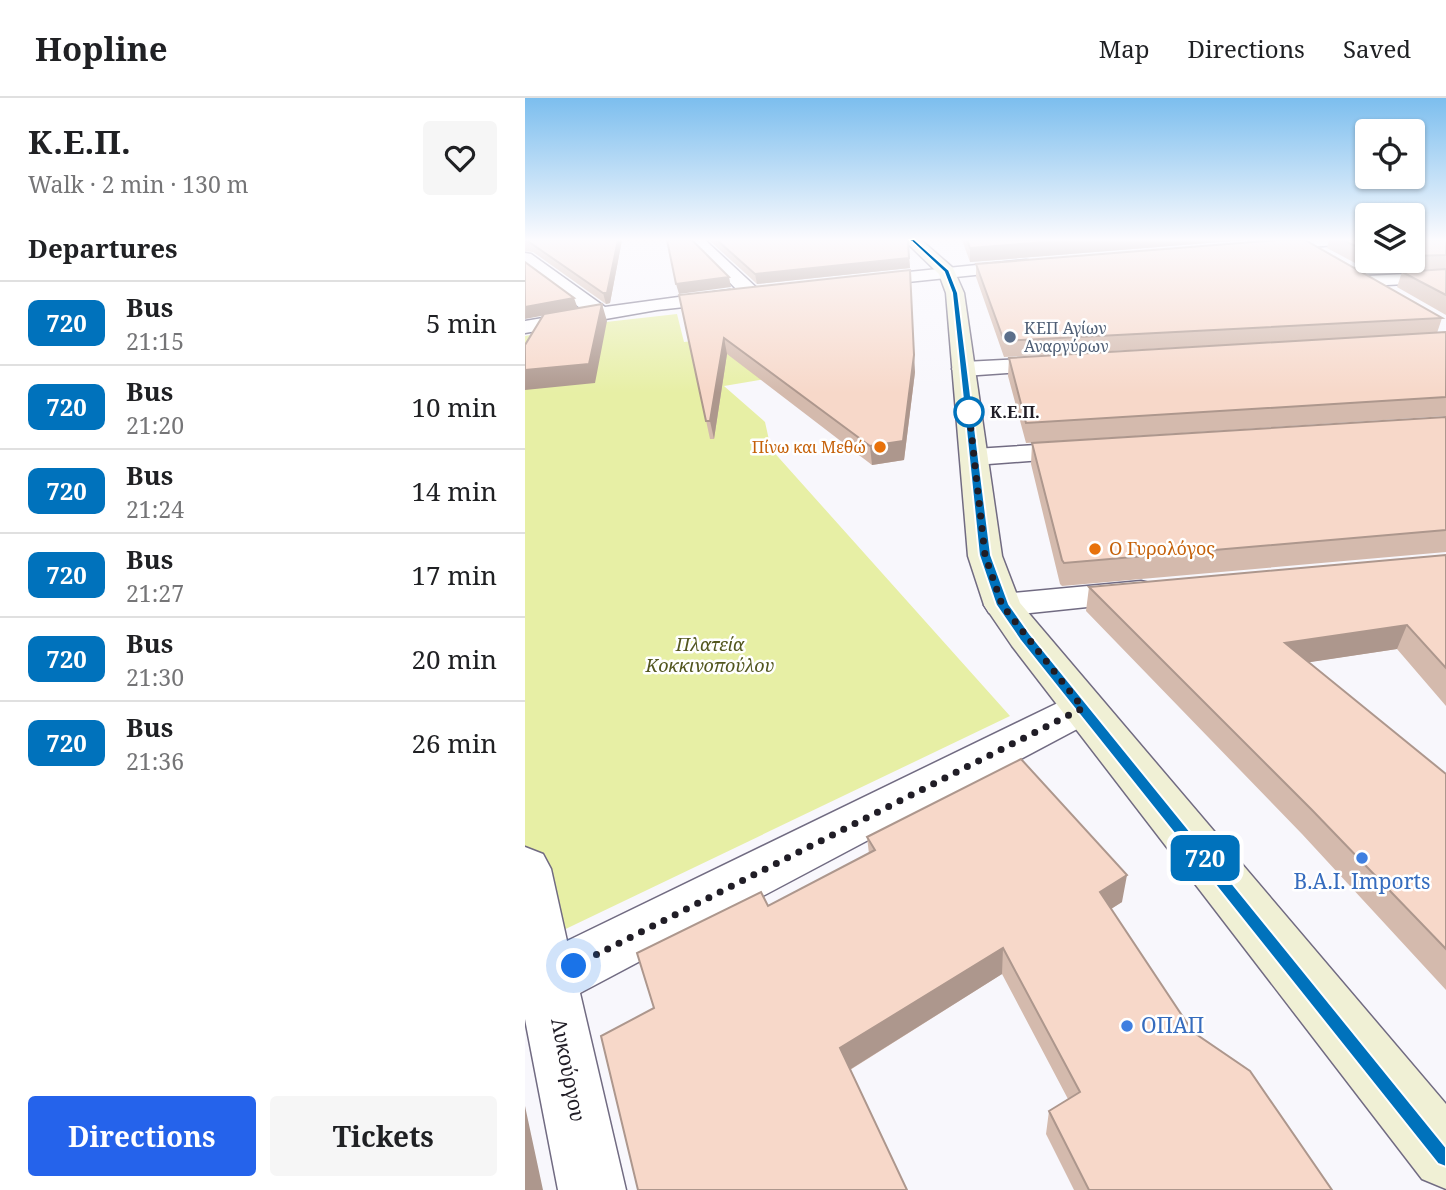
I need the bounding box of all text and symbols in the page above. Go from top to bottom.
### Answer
text: Hopline [35,26,168,71]
text: Map [1099,32,1150,65]
text: Directions [1188,32,1305,65]
text: Saved [1343,32,1411,65]
text: Κ.Ε.Π. [28,119,131,164]
map controls [1355,119,1425,273]
button: locate [1355,119,1425,189]
button: heart [423,121,497,195]
text: Walk · 2 min · 130 m [28,168,248,200]
button: layers [1355,203,1425,273]
text: Departures [28,230,178,266]
text: Bus [126,289,173,325]
text: 5 min [426,305,497,341]
text: 720 [46,306,87,339]
place label: ΚΕΠ Αγίων Αναργύρων [1024,317,1109,357]
text: 21:15 [126,325,184,357]
marker: ΚΕΠ Αγίων Αναργύρων [1002,329,1018,345]
text: Bus [126,373,173,409]
text: 10 min [412,389,497,425]
text: 720 [46,390,87,423]
marker: Κ.Ε.Π. [954,397,984,427]
place label: Κ.Ε.Π. [990,401,1040,423]
text: 21:20 [126,409,184,441]
place label: Πίνω και Μεθώ [752,436,866,458]
marker: Πίνω και Μεθώ [872,439,888,455]
text: Bus [126,457,173,493]
text: 14 min [412,473,497,509]
text: 720 [46,474,87,507]
text: 21:24 [126,493,184,525]
place label: Ο Γυρολόγος [1109,536,1215,560]
text: Bus [126,541,173,577]
marker: Ο Γυρολόγος [1087,541,1103,557]
text: 17 min [412,557,497,593]
text: 720 [46,558,87,591]
text: 21:27 [126,577,184,609]
text: Bus [126,625,173,661]
park label: Πλατεία Κοκκινοπούλου [645,632,775,677]
text: 20 min [412,641,497,677]
text: 720 [46,642,87,675]
text: 21:30 [126,661,184,693]
text: Bus [126,709,173,745]
text: 26 min [412,725,497,761]
text: 720 [46,726,87,759]
text: 21:36 [126,745,184,777]
line badge: 720 [1165,835,1245,881]
text: 720 [1185,841,1225,874]
marker: B.A.I. Imports [1354,850,1370,866]
place label: B.A.I. Imports [1294,867,1430,895]
your location [556,948,591,983]
place label: ΟΠΑΠ [1141,1011,1204,1039]
street label: Λυκούργου [545,1016,593,1124]
marker: ΟΠΑΠ [1119,1018,1135,1034]
button: Directions [28,1096,256,1176]
button: Tickets [270,1096,497,1176]

